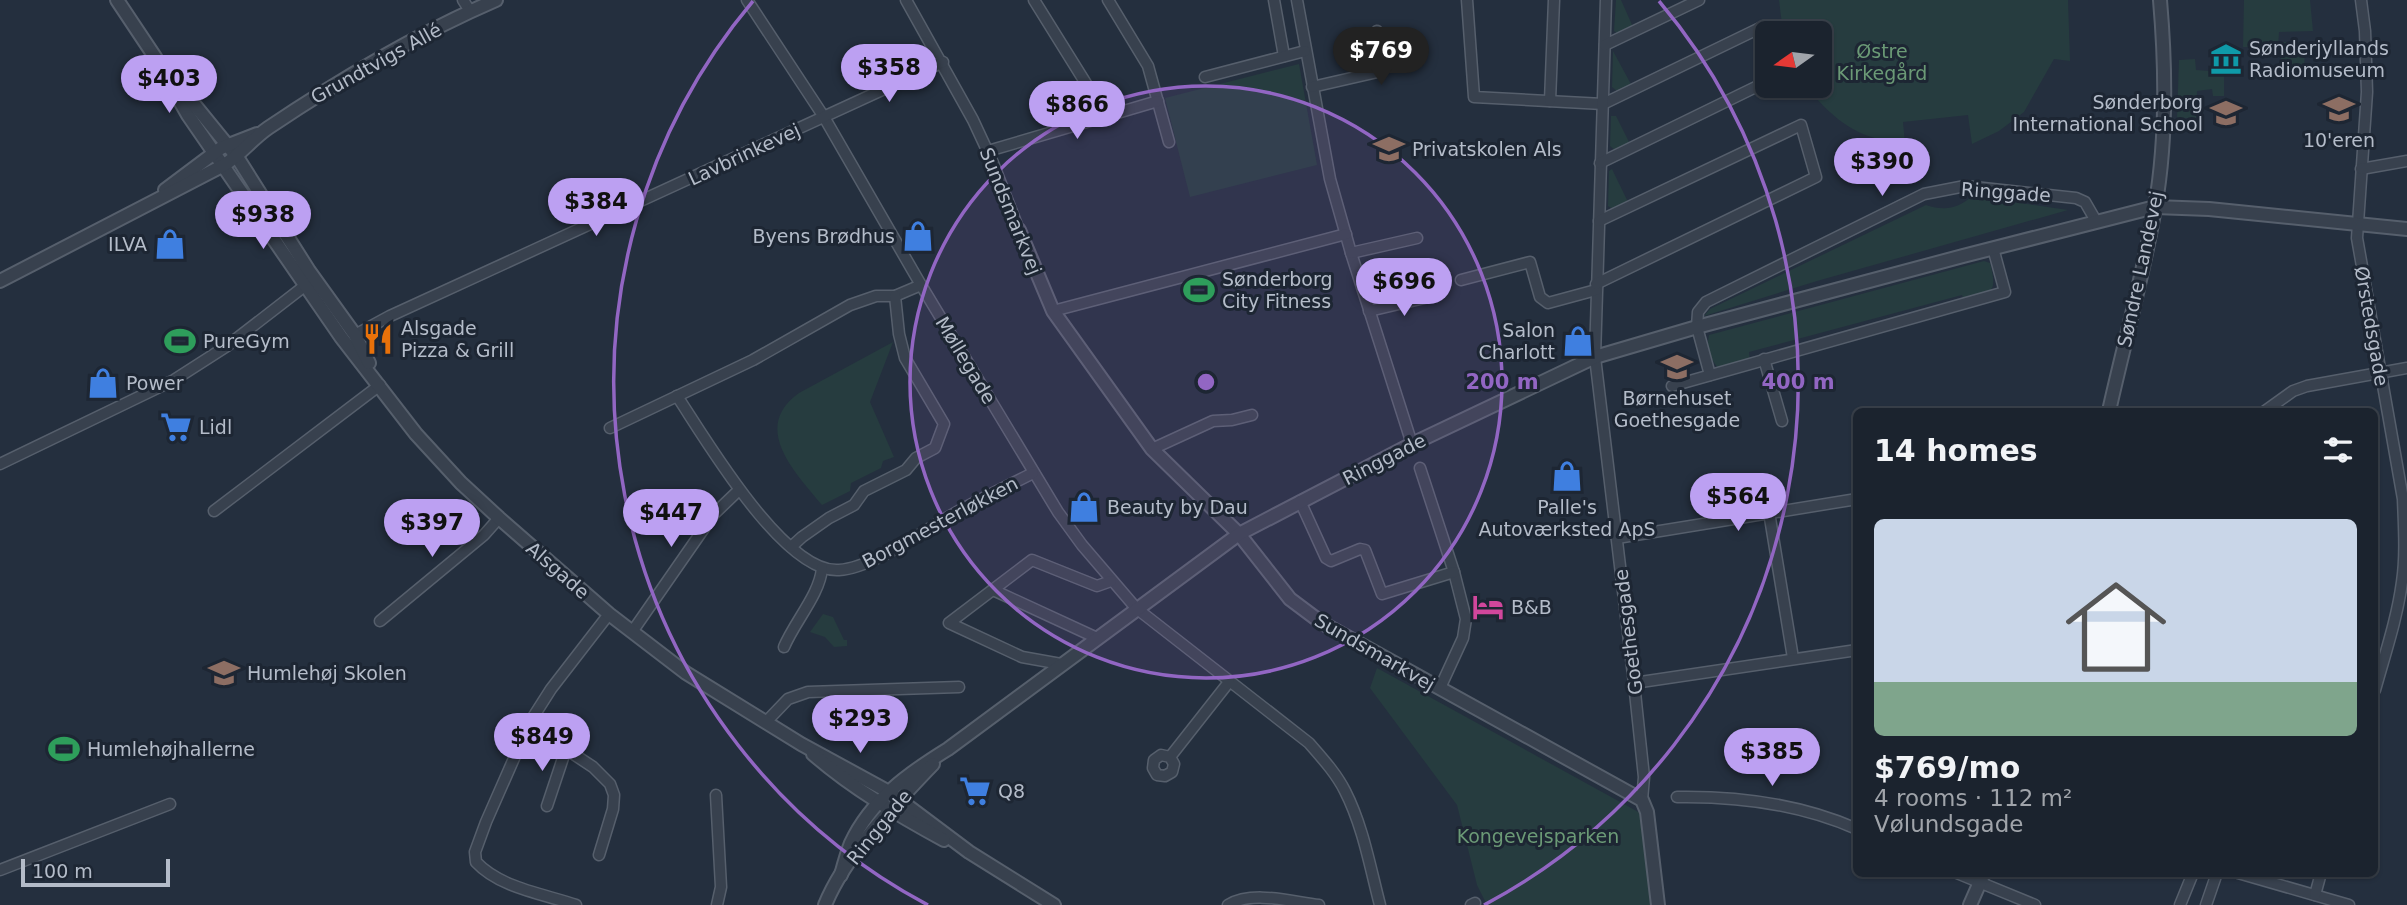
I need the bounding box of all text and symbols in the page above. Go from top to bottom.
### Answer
street label: Grundtvigs Allé [307,18,445,108]
north arrow [1755,21,1832,98]
map controls [1755,21,1832,98]
pin: $769 [1340,28,1422,87]
text: $769 [1349,37,1413,63]
place label: Sønderjyllands Radiomuseum [2249,37,2389,81]
park label: Østre Kirkegård [1837,40,1927,84]
museum icon: Sønderjyllands Radiomuseum [2209,42,2243,76]
pin: $358 [848,44,930,104]
text: $358 [857,54,921,80]
pin: $403 [128,55,210,115]
text: $403 [137,65,201,91]
pin: $866 [1036,82,1118,141]
text: $866 [1045,91,1109,117]
place label: Sønderborg International School [2013,91,2203,135]
school or university icon: 10'eren [2322,92,2356,126]
school or university icon: Sønderborg International School [2209,96,2243,130]
street label: Lavbrinkevej [685,118,803,190]
place label: 10'eren [2303,129,2375,151]
school or university icon: Privatskolen Als [1372,132,1406,166]
place label: Privatskolen Als [1412,138,1562,160]
pin: $390 [1841,138,1923,198]
street label: Sundsmarkvej [975,144,1047,278]
text: $390 [1850,148,1914,174]
pin: $384 [555,178,637,238]
street label: Ringgade [1960,178,2052,206]
text: $384 [564,188,628,214]
street label: Søndre Landevej [2113,189,2167,349]
pin: $938 [222,191,304,251]
text: $938 [231,201,295,227]
shop icon: Byens Brødhus [901,219,935,253]
place label: Byens Brødhus [753,225,895,247]
shop icon: ILVA [153,227,187,261]
place label: ILVA [108,233,147,255]
pin: $696 [1363,258,1445,318]
street label: Ørstedsgade [2351,264,2393,388]
place label: Sønderborg City Fitness [1222,268,1333,312]
text: $696 [1372,268,1436,294]
sports icon: Sønderborg City Fitness [1182,273,1216,307]
street label: Møllegade [931,312,1001,408]
place label: Alsgade Pizza & Grill [401,317,514,361]
place label: Salon Charlott [1478,319,1555,363]
restaurant icon: Alsgade Pizza & Grill [361,322,395,356]
sports icon: PureGym [163,324,197,358]
shop icon: Salon Charlott [1561,324,1595,358]
place label: PureGym [203,330,290,352]
school or university icon: Børnehuset Goethesgade [1660,350,1694,384]
shop icon: Power [86,366,120,400]
centre of rings [1194,370,1218,394]
text: 200 m [1465,370,1539,394]
text: 400 m [1761,370,1835,394]
place label: Power [126,372,184,394]
place label: Børnehuset Goethesgade [1614,387,1740,431]
supermarket icon: Lidl [159,410,193,444]
place label: Lidl [199,416,232,438]
street label: Ringgade [1339,429,1429,489]
icon: filters [2319,431,2357,469]
text: 14 homes [1874,433,2038,468]
shop icon: Palle's Autoværksted ApS [1550,459,1584,493]
street label: Borgmesterløkken [858,472,1022,572]
pin: $564 [1697,474,1779,533]
text: $564 [1706,483,1770,509]
pin: $447 [630,490,712,549]
shop icon: Beauty by Dau [1067,490,1101,524]
place label: Beauty by Dau [1107,496,1248,518]
place label: Palle's Autoværksted ApS [1478,496,1656,540]
text: $447 [639,499,703,525]
pin: $397 [391,500,473,559]
text: $397 [400,509,464,535]
street label: Alsgade [522,537,594,603]
icon: home [2053,564,2179,690]
street label: Goethesgade [1609,568,1647,696]
hotel icon: B&B [1471,590,1505,624]
place label: B&B [1511,596,1552,618]
street label: Sundsmarkvej [1311,609,1439,695]
school or university icon: Humlehøj Skolen [207,656,241,690]
place label: Humlehøj Skolen [247,662,407,684]
pin: $293 [819,696,901,755]
text: $293 [828,705,892,731]
pin: $849 [501,714,583,773]
text: $849 [510,723,574,749]
pin: $385 [1731,728,1813,788]
sports icon: Humlehøjhallerne [47,732,81,766]
place label: Humlehøjhallerne [87,738,255,760]
text: $385 [1740,738,1804,764]
text: $769/mo [1874,750,2020,785]
supermarket icon: Q8 [958,774,992,808]
place label: Q8 [998,780,1025,802]
street label: Ringgade [842,785,916,869]
text: 4 rooms · 112 m² [1874,785,2072,811]
text: Vølundsgade [1874,811,2023,837]
park label: Kongevejsparken [1457,825,1619,847]
scale bar [21,856,170,888]
text: 100 m [32,860,93,882]

